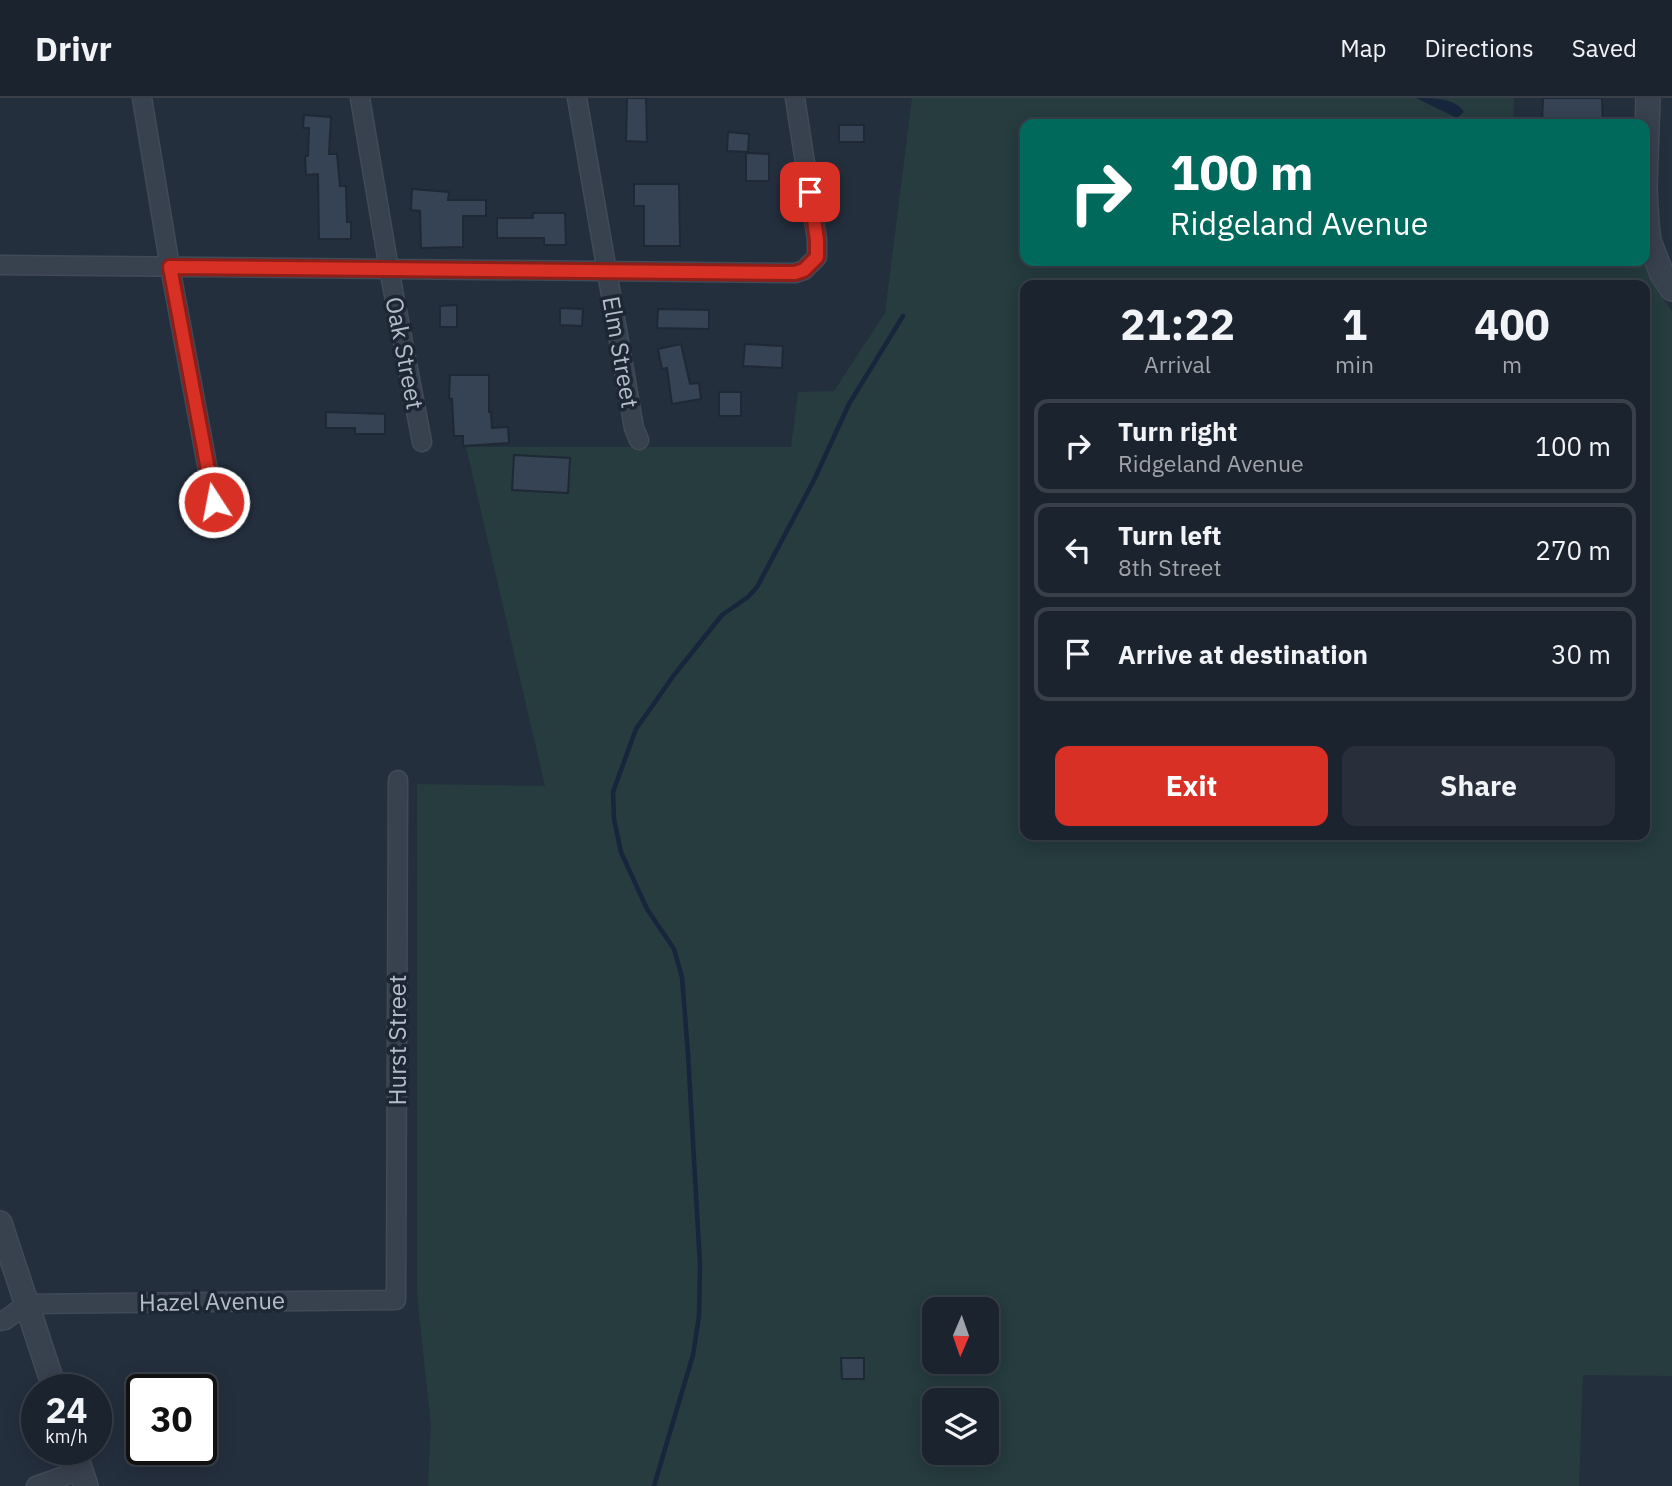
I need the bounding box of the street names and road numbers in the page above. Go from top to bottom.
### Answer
street label: Oak Street [378,294,432,412]
street label: Elm Street [595,294,647,410]
street label: Hurst Street [381,975,413,1105]
street label: Hazel Avenue [139,1284,285,1318]

